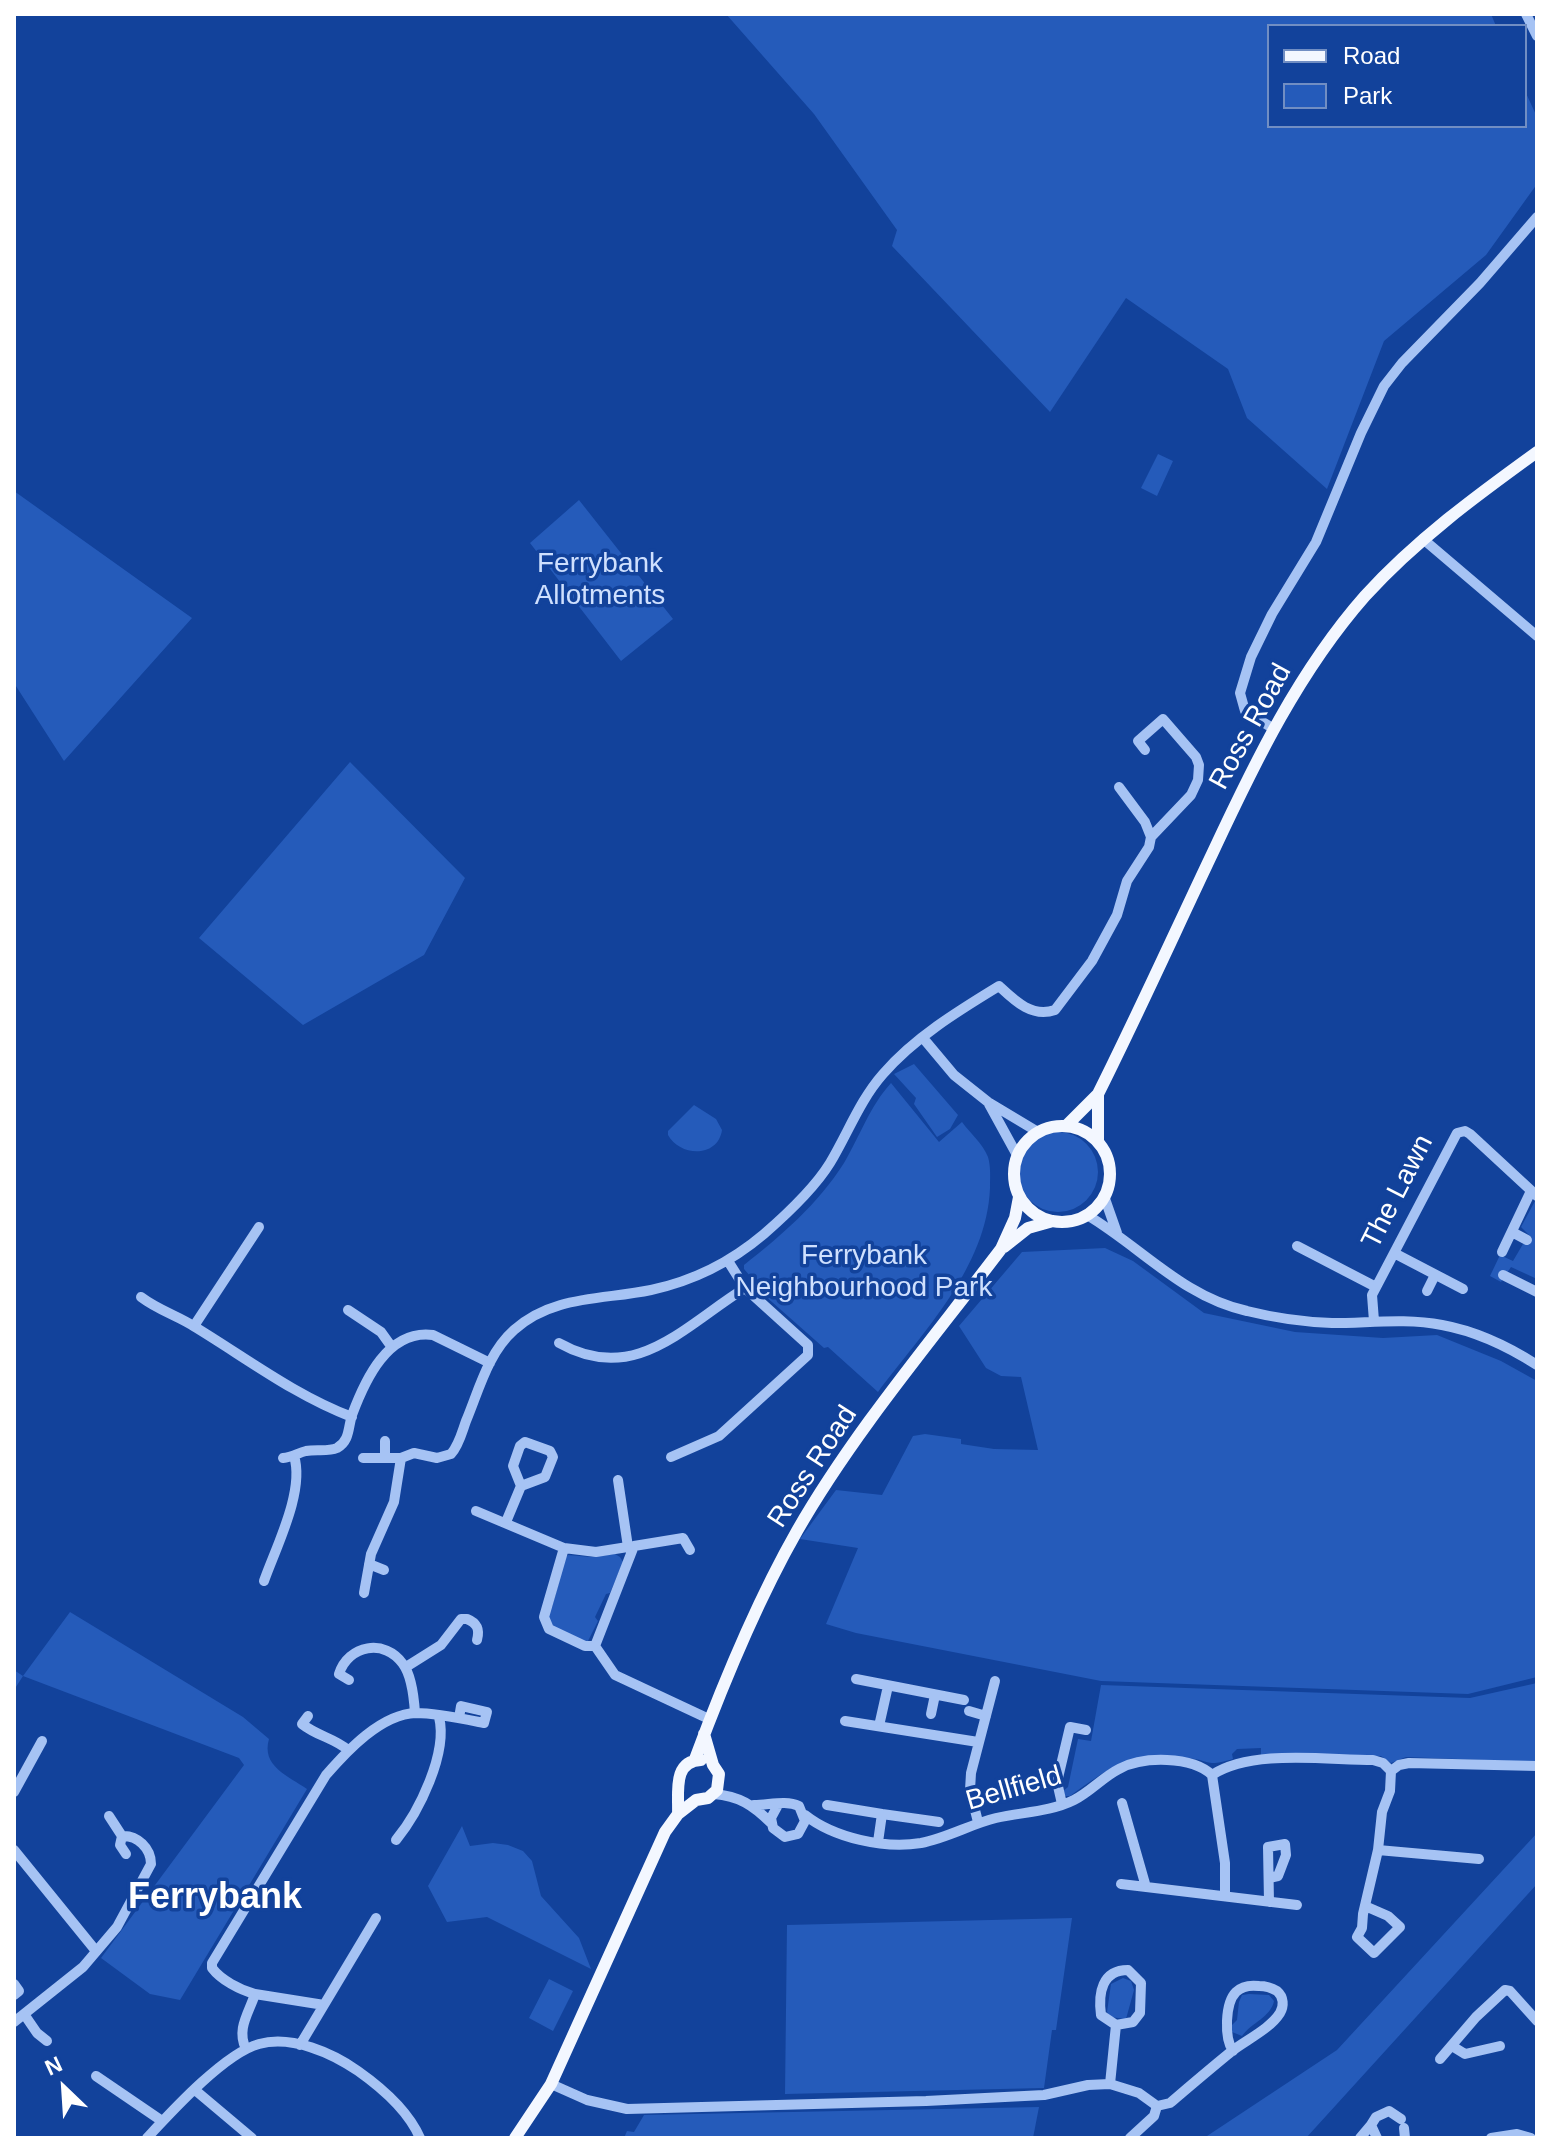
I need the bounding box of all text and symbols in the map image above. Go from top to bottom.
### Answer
legend [1267,24,1527,128]
text: Road [1343,42,1400,69]
text: Park [1343,82,1392,109]
park label: Ferrybank Allotments [535,547,665,613]
street label: Ross Road [1203,658,1299,796]
street label: The Lawn [1355,1130,1441,1254]
park label: Ferrybank Neighbourhood Park [736,1239,992,1305]
street label: Ross Road [761,1400,865,1534]
street label: Bellfield [962,1759,1066,1819]
district label: Ferrybank [128,1876,302,1920]
north arrow [24,2048,104,2128]
text: N [41,2051,66,2080]

